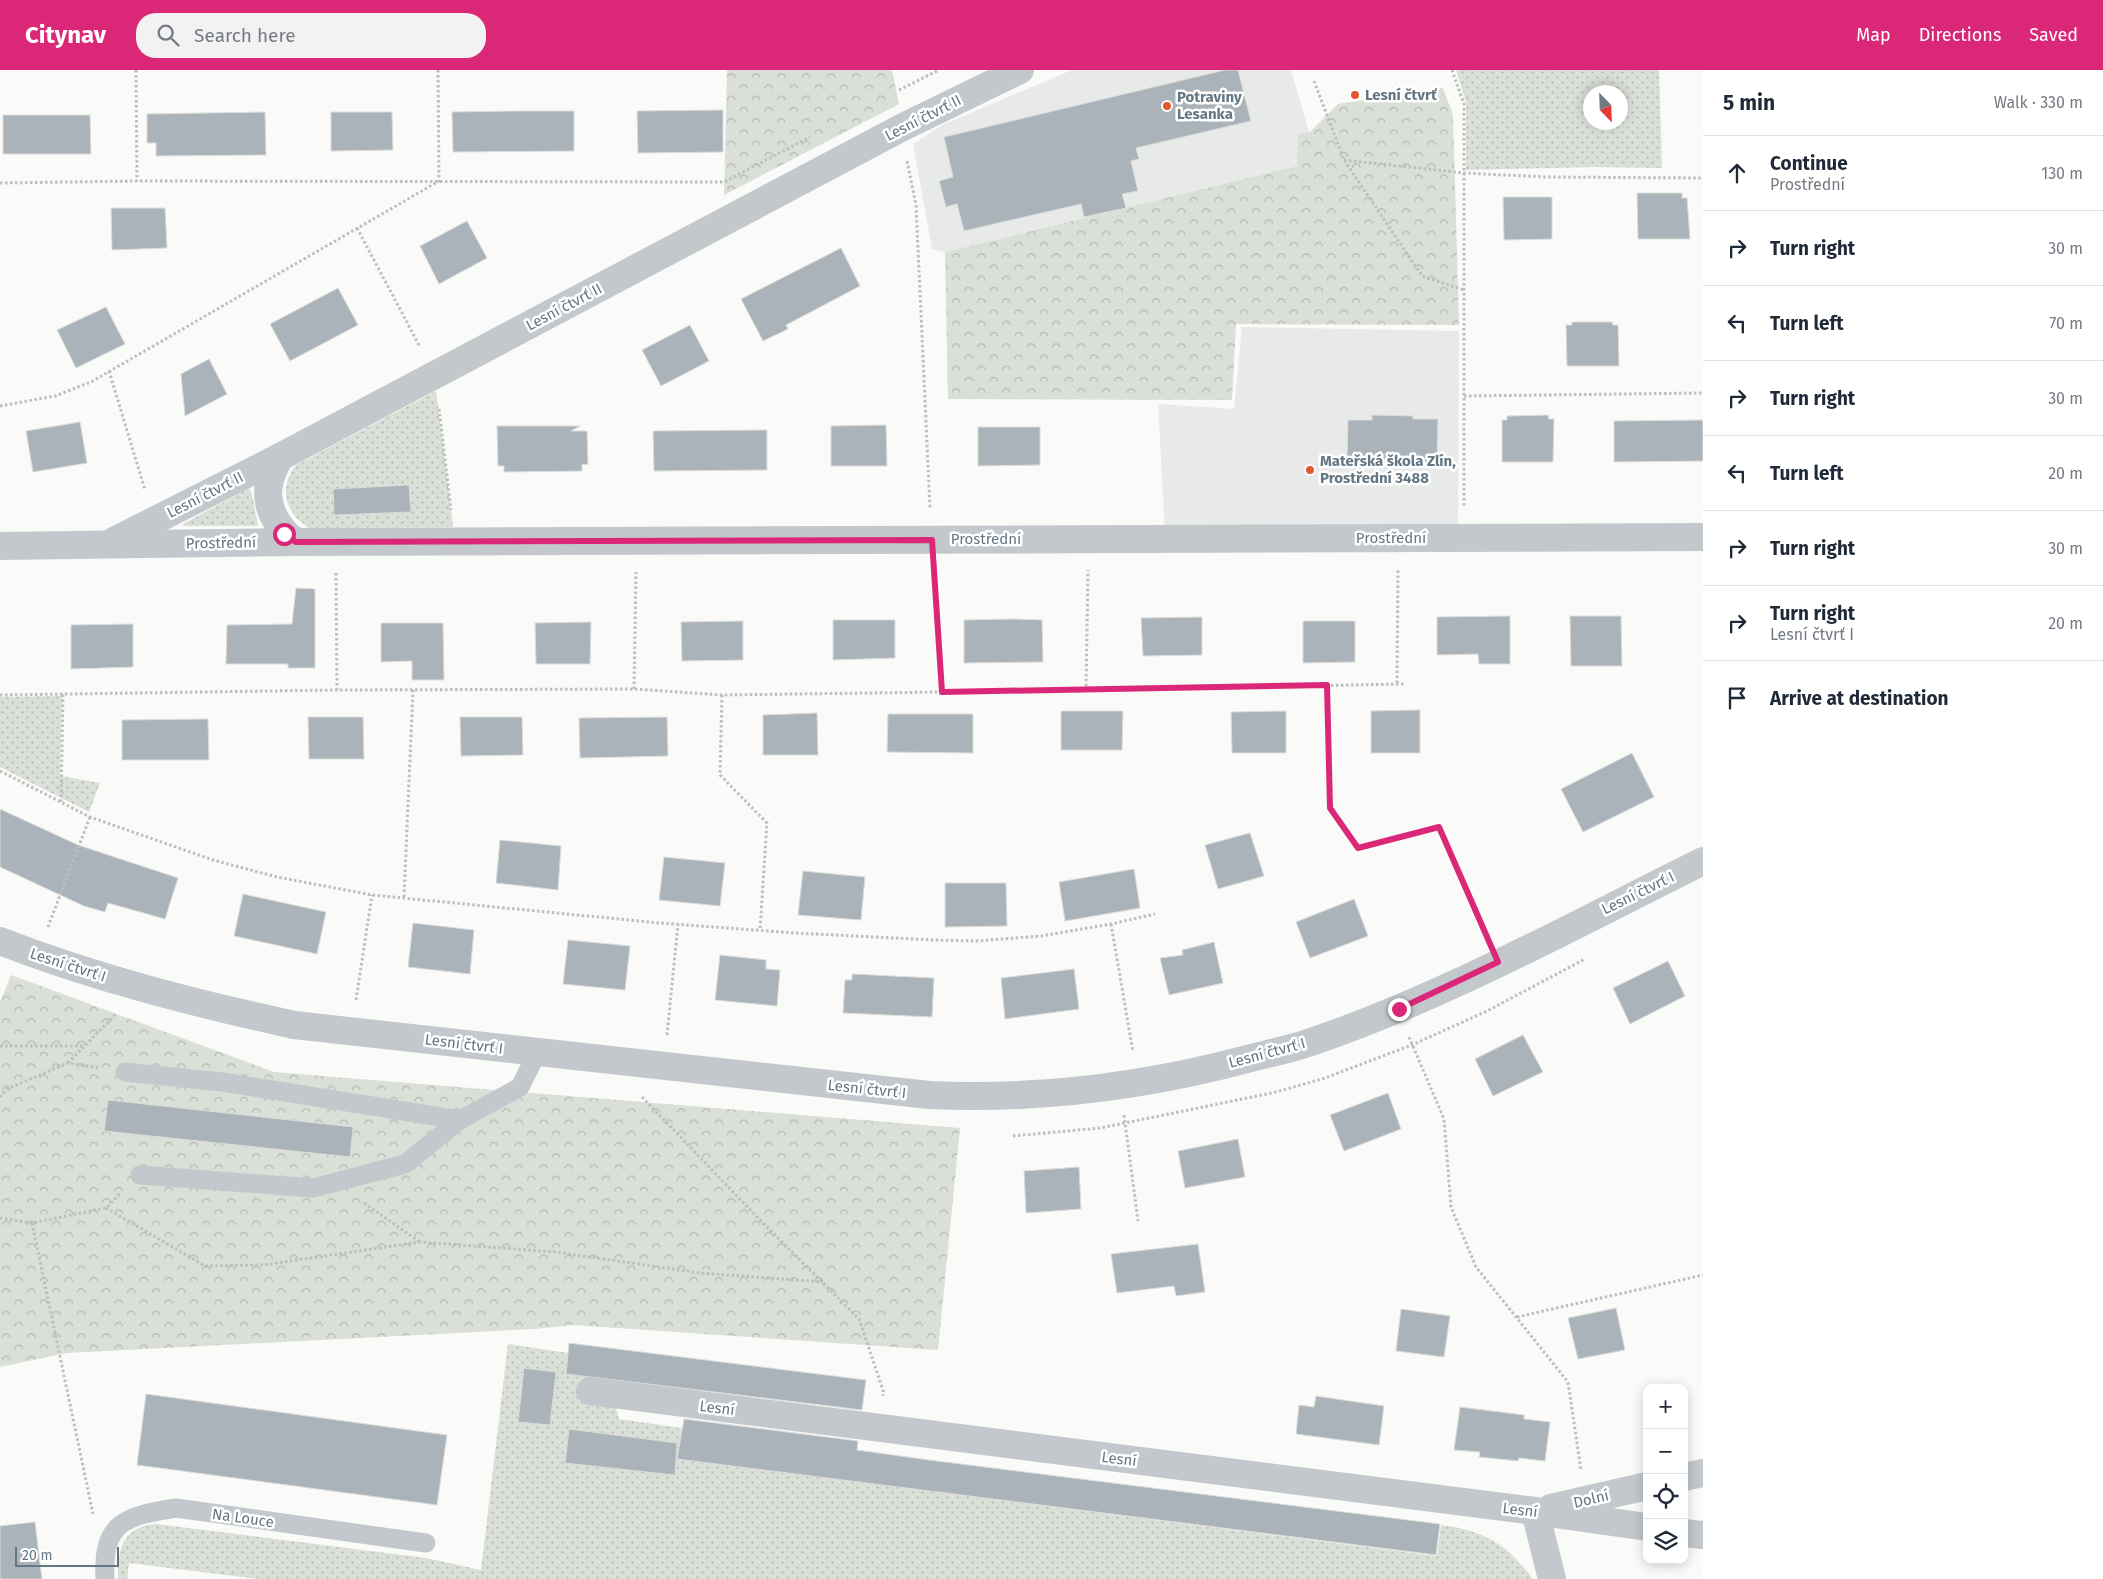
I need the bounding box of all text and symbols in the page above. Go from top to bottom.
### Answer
search box [136,13,486,58]
text: Citynav [25,21,106,49]
icon: search [154,21,182,49]
text: Search here [194,24,296,47]
text: Map [1856,24,1891,46]
text: Directions [1919,24,2001,46]
text: Saved [2029,24,2078,46]
north arrow [1583,85,1628,130]
place label: Lesní čtvrť [1365,86,1437,104]
place label: Potraviny Lesanka [1177,88,1242,123]
marker: Lesní čtvrť [1349,89,1361,101]
text: 5 min [1723,90,1775,116]
street label: Lesní čtvrť II [882,91,964,145]
text: Walk · 330 m [1994,93,2083,112]
marker: Potraviny Lesanka [1161,100,1173,112]
text: Continue [1770,152,1848,175]
icon: ahead [1723,159,1751,187]
text: 130 m [2041,164,2083,183]
text: Prostřední [1770,175,1845,194]
icon: right [1723,234,1751,262]
text: Turn right [1770,237,1855,260]
text: 30 m [2048,239,2083,258]
street label: Lesní čtvrť II [523,280,605,334]
icon: left [1723,309,1751,337]
text: Turn left [1770,312,1844,335]
text: 70 m [2049,314,2083,333]
icon: right [1723,384,1751,412]
text: Turn right [1770,387,1855,410]
text: 30 m [2048,389,2083,408]
place label: Mateřská škola Zlín, Prostřední 3488 [1320,452,1456,487]
icon: left [1723,459,1751,487]
text: Turn left [1770,462,1844,485]
marker: Mateřská škola Zlín, Prostřední 3488 [1304,464,1316,476]
text: 20 m [2048,464,2083,483]
street label: Lesní čtvrť II [164,468,246,522]
route start [273,523,296,546]
street label: Prostřední [1356,529,1426,547]
street label: Prostřední [951,530,1021,548]
street label: Prostřední [186,533,256,553]
icon: right [1723,534,1751,562]
text: Turn right [1770,537,1855,560]
text: 30 m [2048,539,2083,558]
text: Turn right [1770,602,1855,625]
icon: right [1723,609,1751,637]
text: 20 m [2048,614,2083,633]
text: Lesní čtvrť I [1770,625,1854,644]
icon: arrive [1723,684,1751,712]
text: Arrive at destination [1770,687,1949,710]
street label: Lesní čtvrť I [1599,868,1677,918]
street label: Lesní čtvrť I [28,944,108,986]
route end [1388,998,1411,1021]
street label: Lesní čtvrť I [424,1030,504,1058]
street label: Lesní čtvrť I [1227,1034,1307,1072]
street label: Lesní čtvrť I [827,1076,907,1102]
map controls [1643,1384,1688,1564]
button: + [1643,1384,1688,1429]
street label: Lesní [698,1397,736,1419]
button: − [1643,1429,1688,1474]
street label: Lesní [1100,1448,1138,1470]
button: locate [1643,1474,1688,1519]
street label: Dolní [1572,1486,1610,1512]
street label: Lesní [1501,1499,1539,1521]
street label: Na Louce [211,1505,275,1531]
button: layers [1643,1519,1688,1564]
scale bar [15,1544,119,1567]
text: 20 m [22,1547,52,1564]

